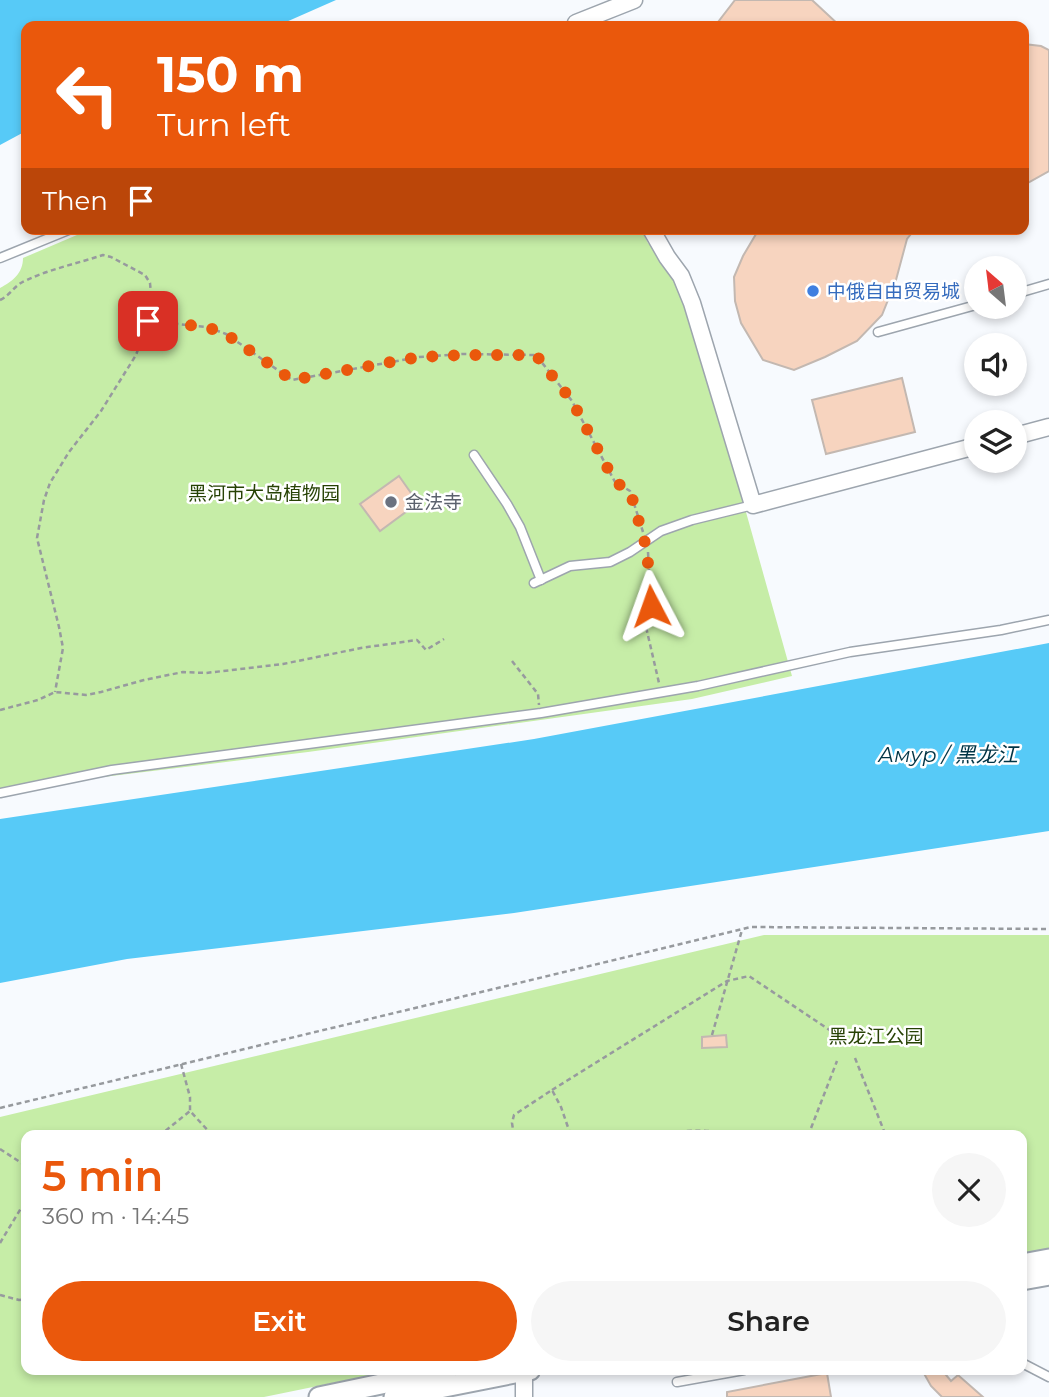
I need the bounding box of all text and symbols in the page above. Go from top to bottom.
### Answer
text: 150 m [157,45,304,104]
icon: left [42,49,133,140]
text: Turn left [157,105,291,144]
icon: arrive [122,182,160,220]
text: Then [42,185,108,217]
north arrow [964,256,1027,318]
map controls [964,256,1027,473]
place label: 中俄自由贸易城 [827,280,960,303]
marker: 中俄自由贸易城 [805,283,821,299]
pin [118,291,178,351]
icon: arrive [129,302,167,340]
button: sound [964,333,1027,396]
button: layers [964,410,1027,473]
park label: 黑河市大岛植物园 [188,482,340,505]
place label: 金法寺 [405,491,462,514]
marker: 金法寺 [383,494,399,510]
position arrow [614,569,688,643]
water label: Амур / 黑龙江 [877,742,1020,767]
park label: 黑龙江公园 [828,1025,924,1048]
text: 5 min [42,1150,163,1202]
button: close [932,1153,1006,1227]
text: 360 m · 14:45 [42,1202,189,1230]
button: Exit [42,1281,517,1361]
button: Share [531,1281,1006,1361]

